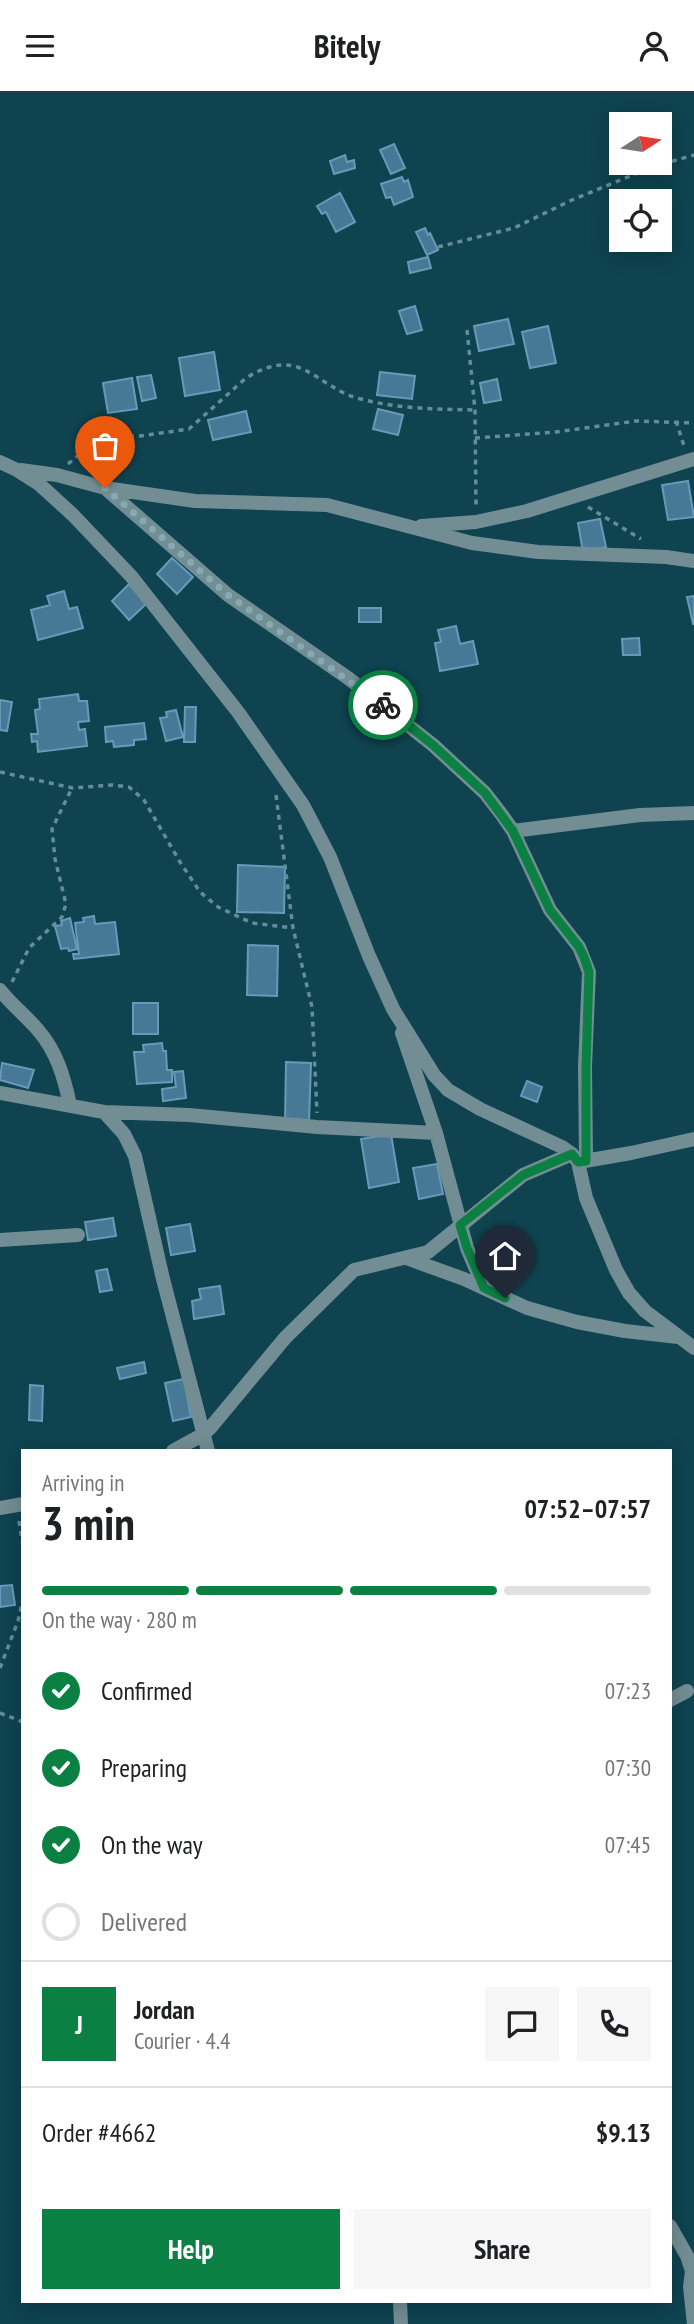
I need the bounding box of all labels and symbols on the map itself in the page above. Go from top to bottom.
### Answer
north arrow [609,112,672,175]
pin [75,416,135,488]
courier [348,670,418,740]
pin [475,1226,535,1298]

